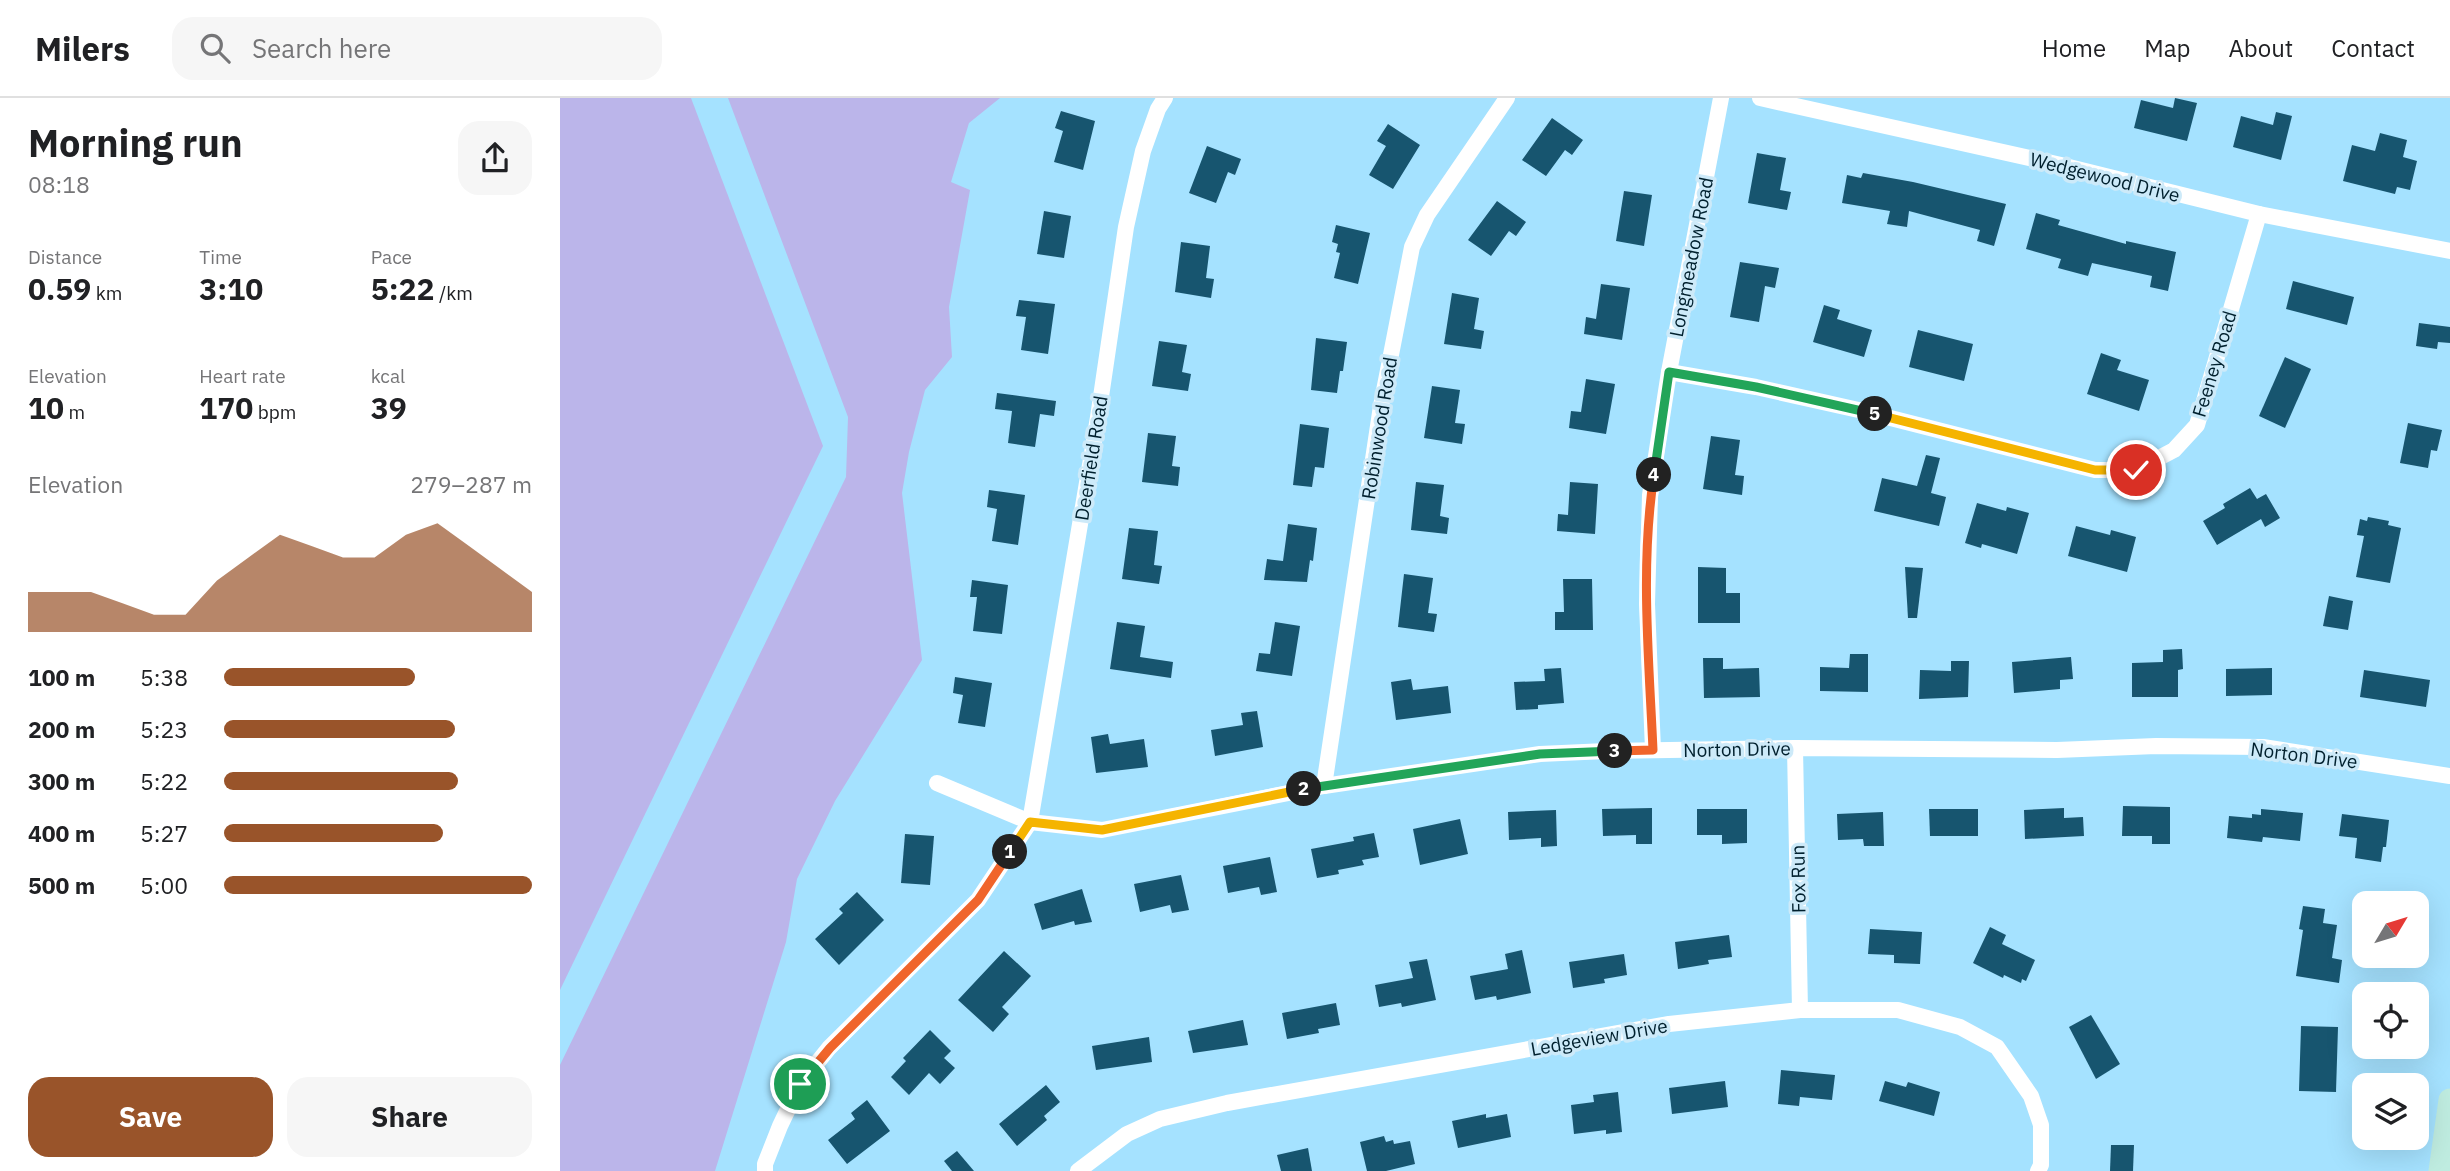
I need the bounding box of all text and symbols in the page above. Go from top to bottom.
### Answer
search box [172,17,662,80]
text: Milers [35,27,130,70]
icon: search [196,29,234,67]
text: Search here [252,31,391,65]
text: Home [2042,32,2106,64]
text: Map [2144,32,2190,64]
text: About [2228,32,2293,64]
text: Contact [2331,32,2415,64]
text: Morning run [28,118,243,167]
button: share [458,121,532,195]
street label: Wedgewood Drive [2028,147,2182,207]
text: 08:18 [28,169,90,199]
street label: Longmeadow Road [1664,175,1718,339]
text: Distance [28,245,102,269]
text: Time [199,245,242,269]
text: Pace [371,245,412,269]
text: 0.59 [28,269,91,308]
text: 3:10 [199,269,263,308]
text: 5:22 [371,269,435,308]
text: km [91,281,122,305]
text: /km [435,281,473,305]
street label: Feeney Road [2186,308,2242,420]
street label: Robinwood Road [1356,355,1402,501]
text: Elevation [28,364,107,388]
text: Heart rate [199,364,286,388]
text: kcal [371,364,405,388]
text: 10 [28,388,64,427]
text: 170 [199,388,253,427]
text: 39 [371,388,407,427]
street label: Deerfield Road [1069,394,1113,522]
pin: 5 [1858,396,1892,432]
text: m [64,400,85,424]
text: bpm [253,400,296,424]
text: 5 [1869,401,1880,425]
pin [2106,440,2166,500]
icon: check [2117,451,2155,489]
pin: 4 [1636,458,1672,492]
text: 4 [1648,462,1659,486]
text: Elevation [28,469,123,499]
text: 279–287 m [410,469,532,499]
text: 100 m [28,662,95,692]
text: 5:38 [140,662,188,692]
text: 200 m [28,714,95,744]
text: 5:23 [140,714,188,744]
pin: 3 [1598,734,1632,768]
street label: Norton Drive [1683,736,1791,762]
street label: Norton Drive [2249,737,2359,773]
text: 3 [1609,738,1620,762]
text: 300 m [28,766,95,796]
text: 5:22 [140,766,188,796]
pin: 2 [1286,772,1322,806]
text: 2 [1298,776,1309,800]
text: 400 m [28,818,95,848]
text: 5:27 [140,818,188,848]
pin: 1 [993,834,1028,870]
text: 1 [1004,839,1015,863]
street label: Fox Run [1785,845,1811,913]
text: 500 m [28,870,95,900]
text: 5:00 [140,870,188,900]
north arrow [2352,891,2429,968]
map controls [2352,891,2429,1150]
button: locate [2352,982,2429,1059]
street label: Ledgeview Drive [1529,1013,1669,1061]
pin [770,1054,830,1114]
icon: arrive [781,1065,819,1103]
button: layers [2352,1073,2429,1150]
button: Save [28,1077,273,1157]
button: Share [287,1077,532,1157]

